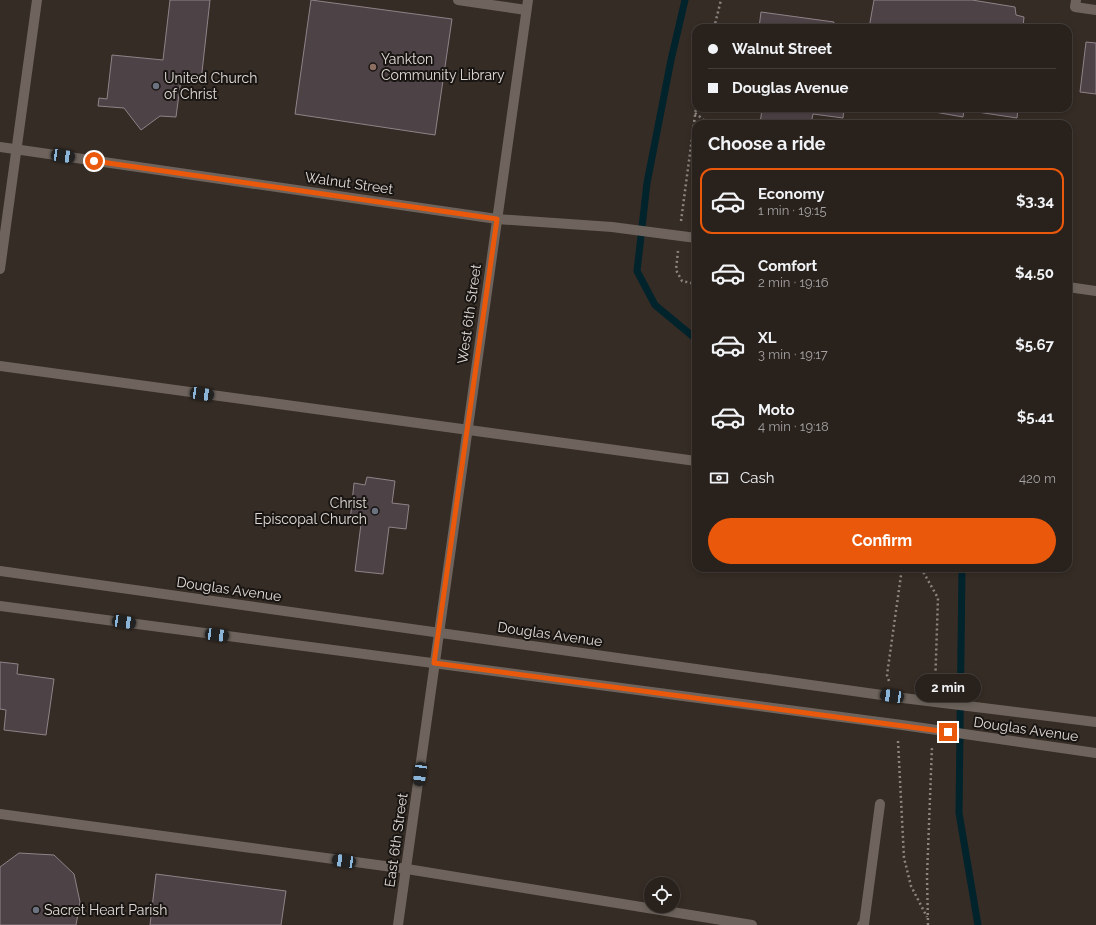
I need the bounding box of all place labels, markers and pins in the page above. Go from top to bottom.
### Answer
place label: Yankton Community Library [381,51,505,83]
marker: Yankton Community Library [368,62,378,72]
place label: United Church of Christ [164,70,257,102]
marker: United Church of Christ [151,81,161,91]
place label: Christ Episcopal Church [254,495,367,527]
marker: Christ Episcopal Church [370,506,380,516]
place label: Sacret Heart Parish [44,902,167,918]
marker: Sacret Heart Parish [31,905,41,915]

